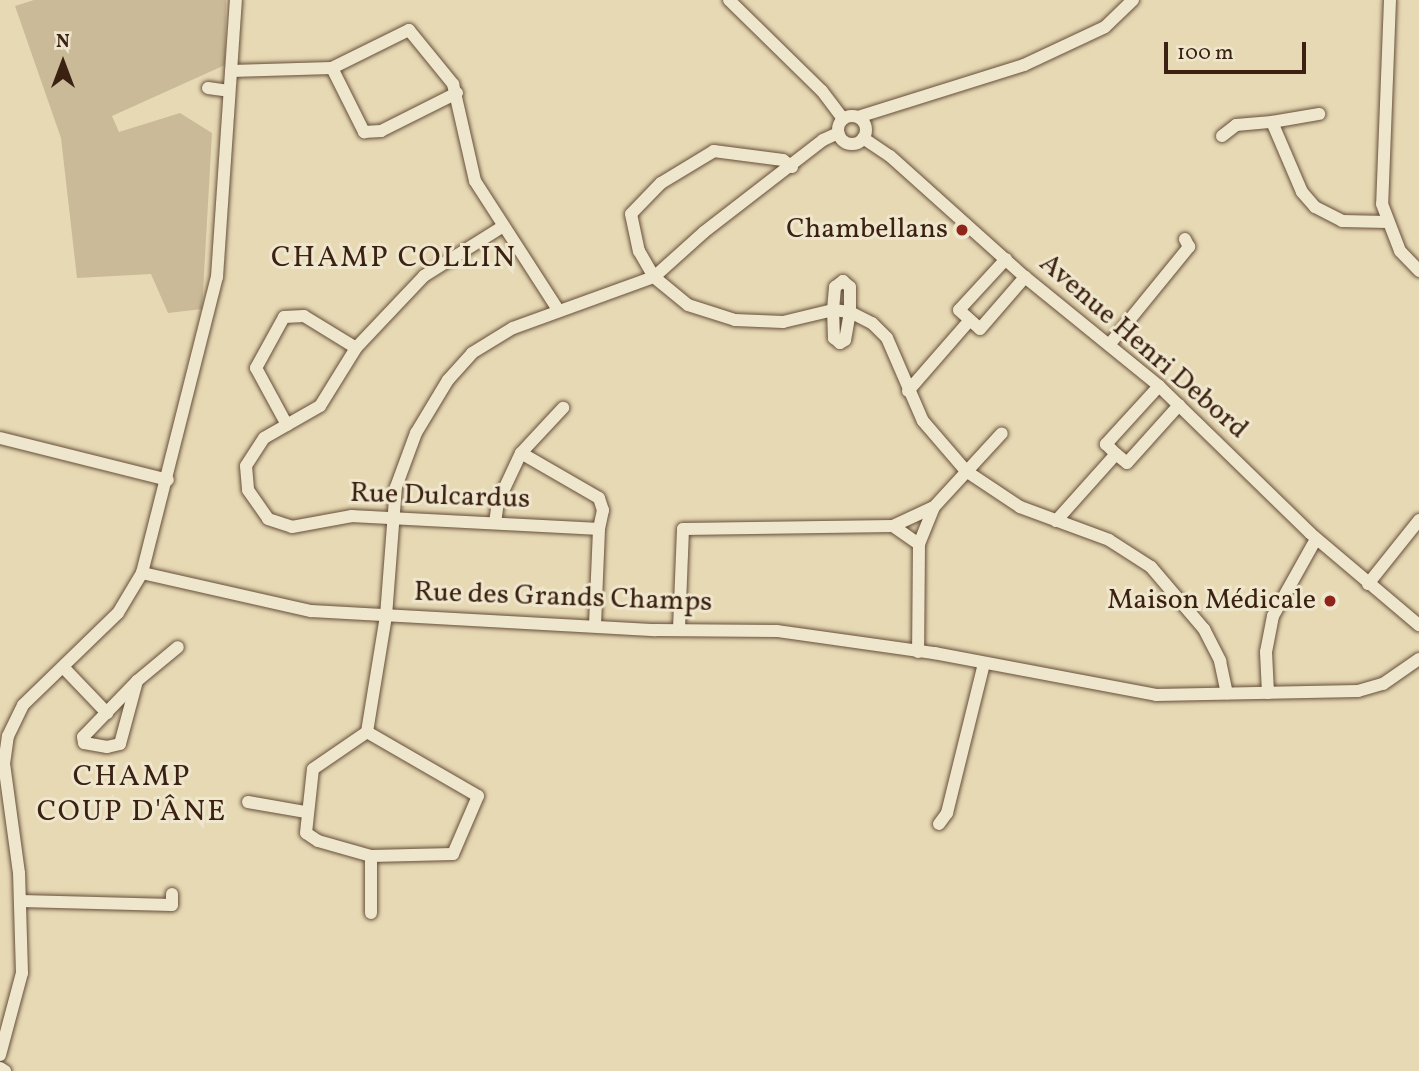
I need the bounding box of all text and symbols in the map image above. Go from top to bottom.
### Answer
north arrow [28,28,98,98]
scale bar [1167,28,1309,72]
text: N [56,29,70,55]
text: 100 m [1177,39,1234,68]
place label: Chambellans [786,213,948,247]
marker: Chambellans [954,222,970,238]
district label: CHAMP COLLIN [272,240,516,276]
street label: Avenue Henri Debord [1032,247,1254,447]
street label: Rue Dulcardus [349,477,531,517]
street label: Rue des Grands Champs [413,576,713,620]
place label: Maison Médicale [1107,584,1316,618]
marker: Maison Médicale [1322,593,1338,609]
district label: CHAMP COUP D'ÂNE [38,759,226,830]

